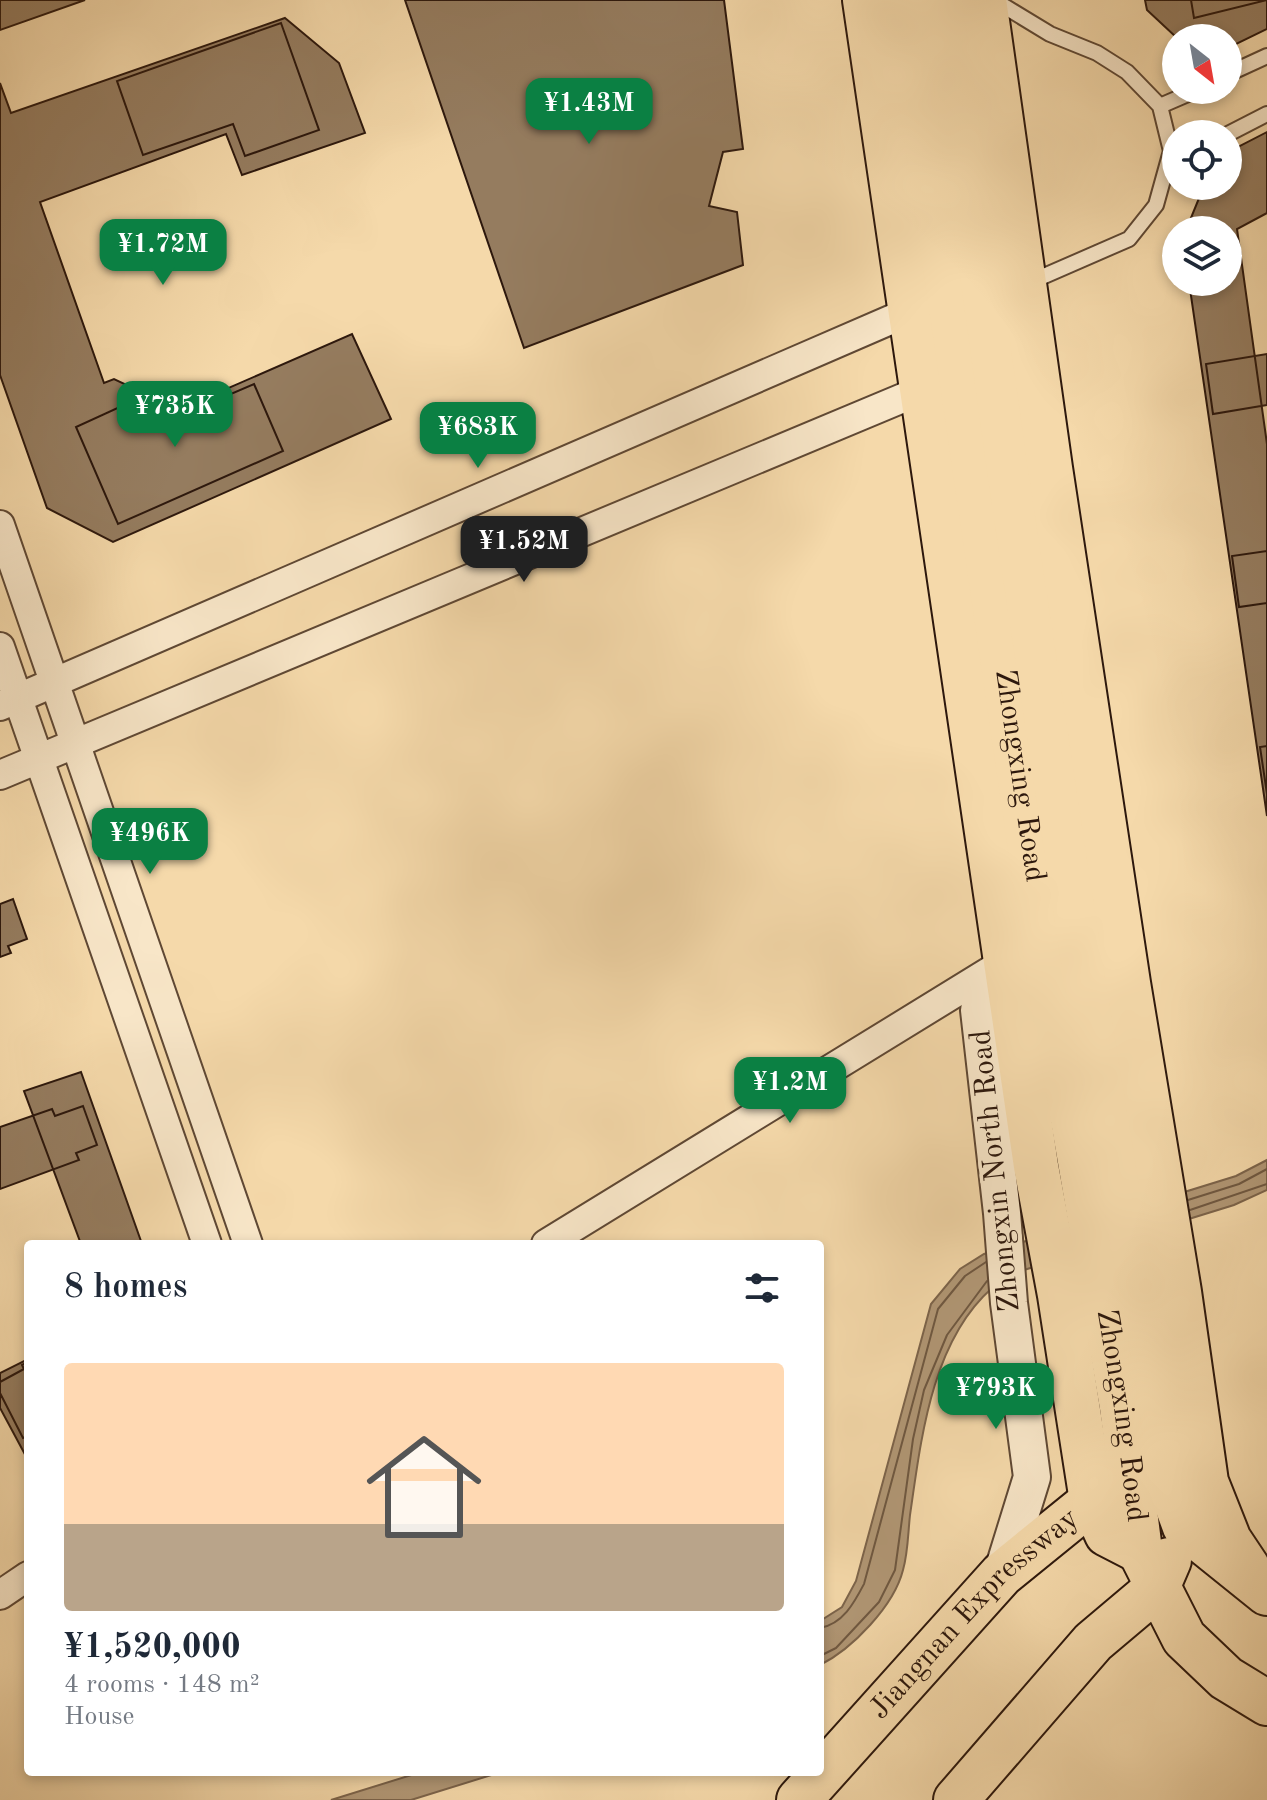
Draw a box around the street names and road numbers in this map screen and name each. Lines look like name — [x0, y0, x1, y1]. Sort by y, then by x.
street label: Zhongxing Road — [989, 667, 1050, 884]
street label: Zhongxin North Road — [966, 1028, 1026, 1314]
street label: Zhongxing Road — [1091, 1307, 1151, 1524]
street label: Jiangnan Expressway — [864, 1503, 1085, 1725]

